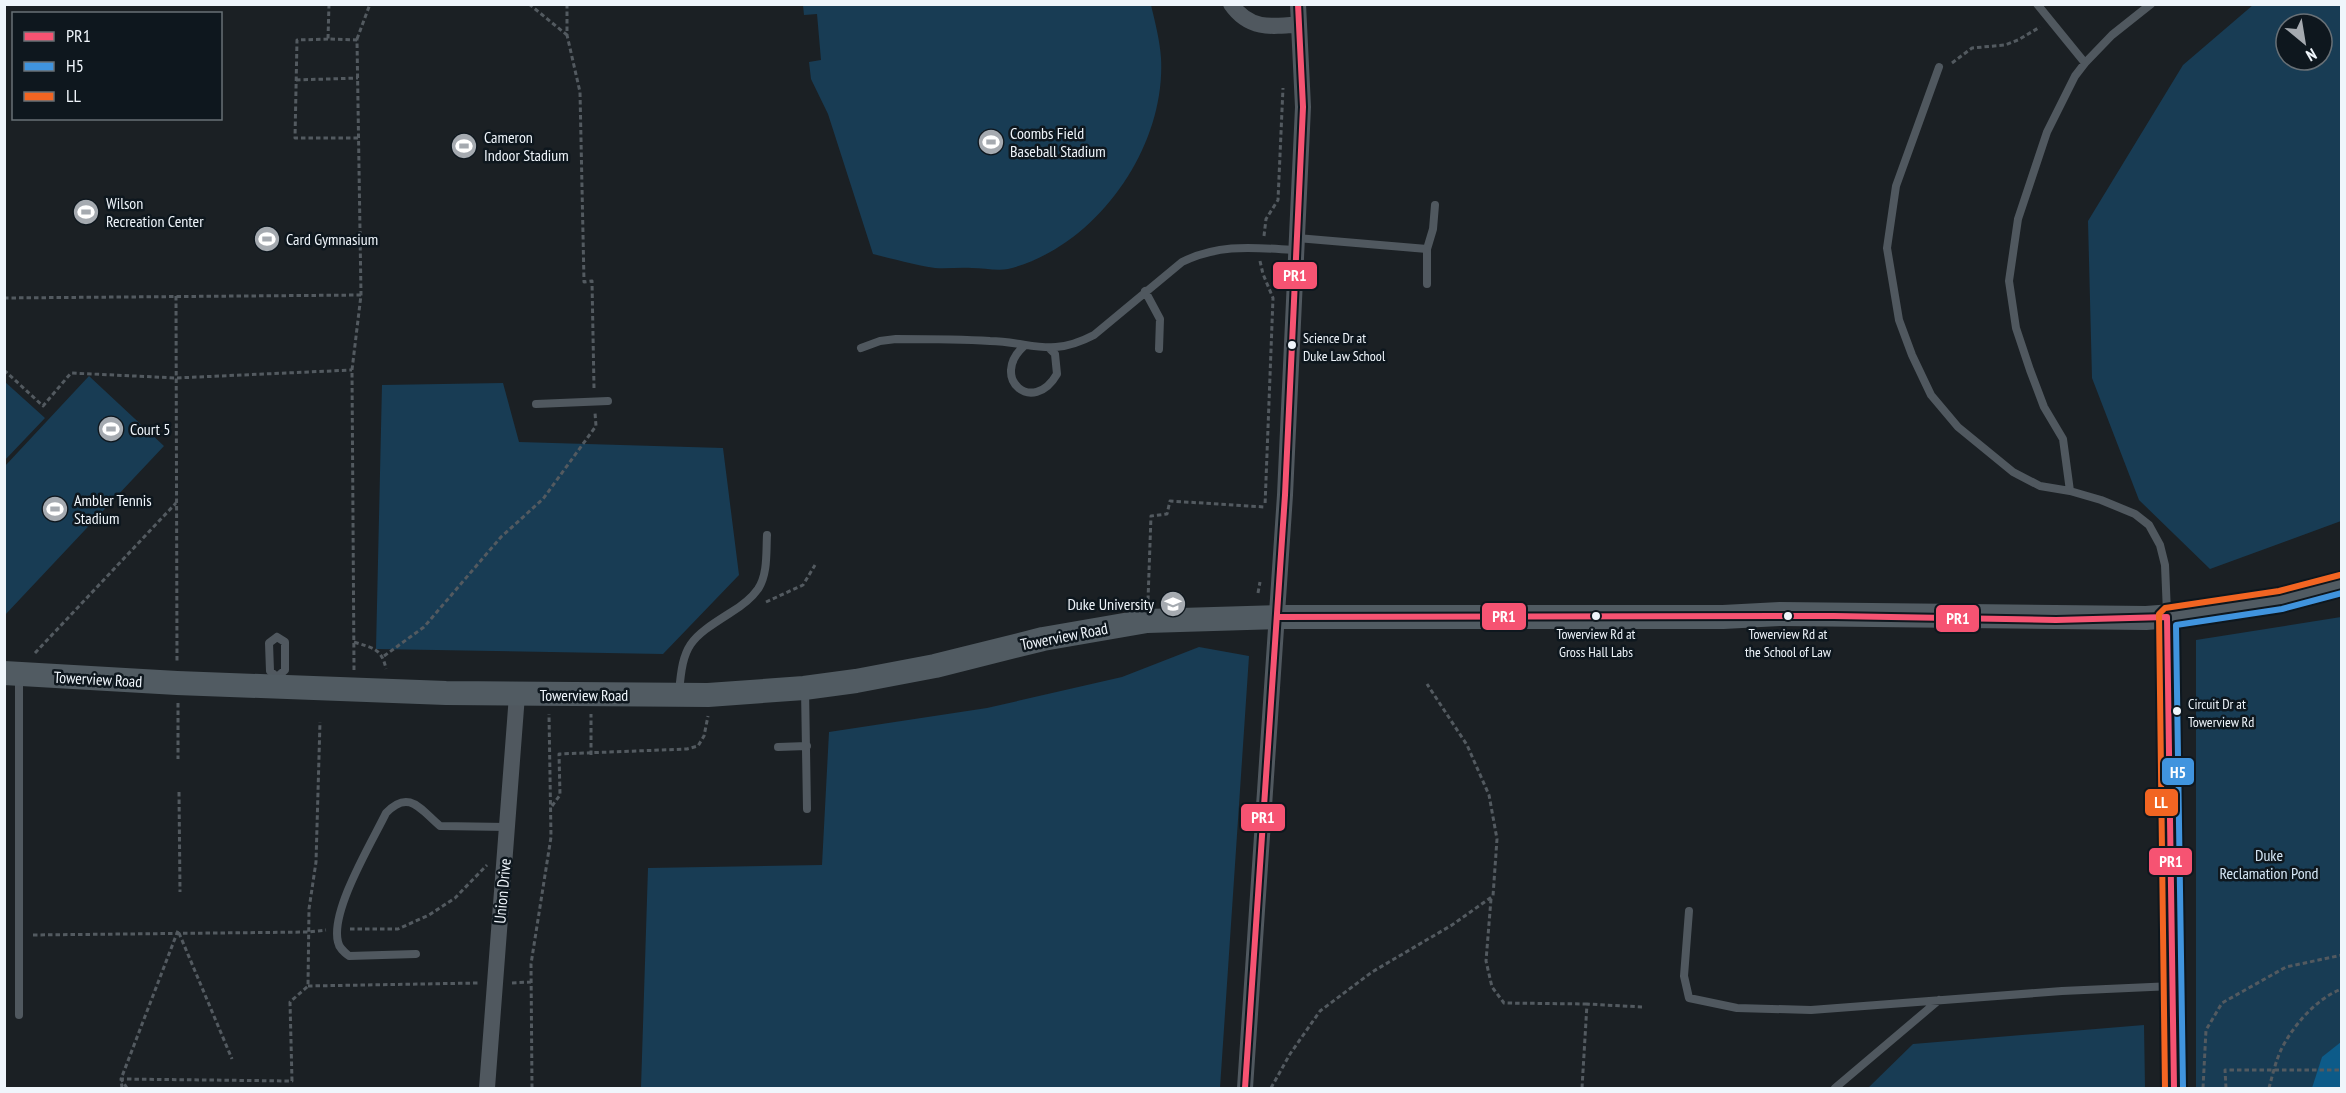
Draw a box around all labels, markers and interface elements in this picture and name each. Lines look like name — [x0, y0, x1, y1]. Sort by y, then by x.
legend — [12, 12, 222, 120]
north arrow — [2274, 12, 2334, 72]
text: PR1 — [66, 24, 91, 47]
text: N — [2303, 44, 2320, 66]
text: H5 — [66, 54, 84, 77]
text: LL — [66, 84, 81, 107]
place label: Coombs Field Baseball Stadium — [1010, 123, 1106, 161]
place label: Cameron Indoor Stadium — [484, 127, 569, 165]
sports icon: Coombs Field Baseball Stadium — [976, 127, 1006, 157]
sports icon: Cameron Indoor Stadium — [449, 131, 479, 161]
place label: Wilson Recreation Center — [106, 193, 204, 231]
sports icon: Wilson Recreation Center — [71, 197, 101, 227]
sports icon: Card Gymnasium — [252, 224, 282, 254]
place label: Card Gymnasium — [286, 229, 378, 249]
line badge: PR1 — [1272, 261, 1318, 290]
text: PR1 — [1283, 265, 1307, 285]
place label: Science Dr at Duke Law School — [1303, 329, 1386, 365]
marker: Science Dr at Duke Law School — [1286, 339, 1298, 351]
sports icon: Court 5 — [96, 414, 126, 444]
place label: Court 5 — [130, 419, 171, 439]
place label: Ambler Tennis Stadium — [74, 490, 152, 528]
sports icon: Ambler Tennis Stadium — [40, 494, 70, 524]
school or university icon: Duke University — [1158, 589, 1188, 619]
place label: Duke University — [1067, 594, 1154, 614]
line badge: PR1 — [1481, 602, 1527, 631]
line badge: PR1 — [1935, 604, 1980, 633]
text: PR1 — [1492, 606, 1516, 626]
text: PR1 — [1946, 608, 1970, 628]
marker: Towerview Rd at Gross Hall Labs — [1590, 610, 1602, 622]
marker: Towerview Rd at the School of Law — [1782, 610, 1794, 622]
street label: Towerview Road — [1019, 618, 1109, 654]
place label: Towerview Rd at Gross Hall Labs — [1557, 625, 1636, 661]
place label: Towerview Rd at the School of Law — [1745, 625, 1832, 661]
street label: Towerview Road — [53, 667, 143, 691]
street label: Towerview Road — [540, 685, 628, 705]
place label: Circuit Dr at Towerview Rd — [2188, 695, 2254, 731]
marker: Circuit Dr at Towerview Rd — [2171, 705, 2183, 717]
line badge: H5 — [2161, 757, 2195, 786]
text: H5 — [2170, 762, 2186, 782]
line badge: LL — [2144, 788, 2179, 817]
text: LL — [2154, 792, 2168, 812]
line badge: PR1 — [1240, 803, 1286, 832]
text: PR1 — [1251, 807, 1275, 827]
park label: Duke Reclamation Pond — [2220, 845, 2319, 883]
line badge: PR1 — [2148, 847, 2193, 876]
text: PR1 — [2159, 851, 2183, 871]
street label: Union Drive — [489, 858, 515, 924]

